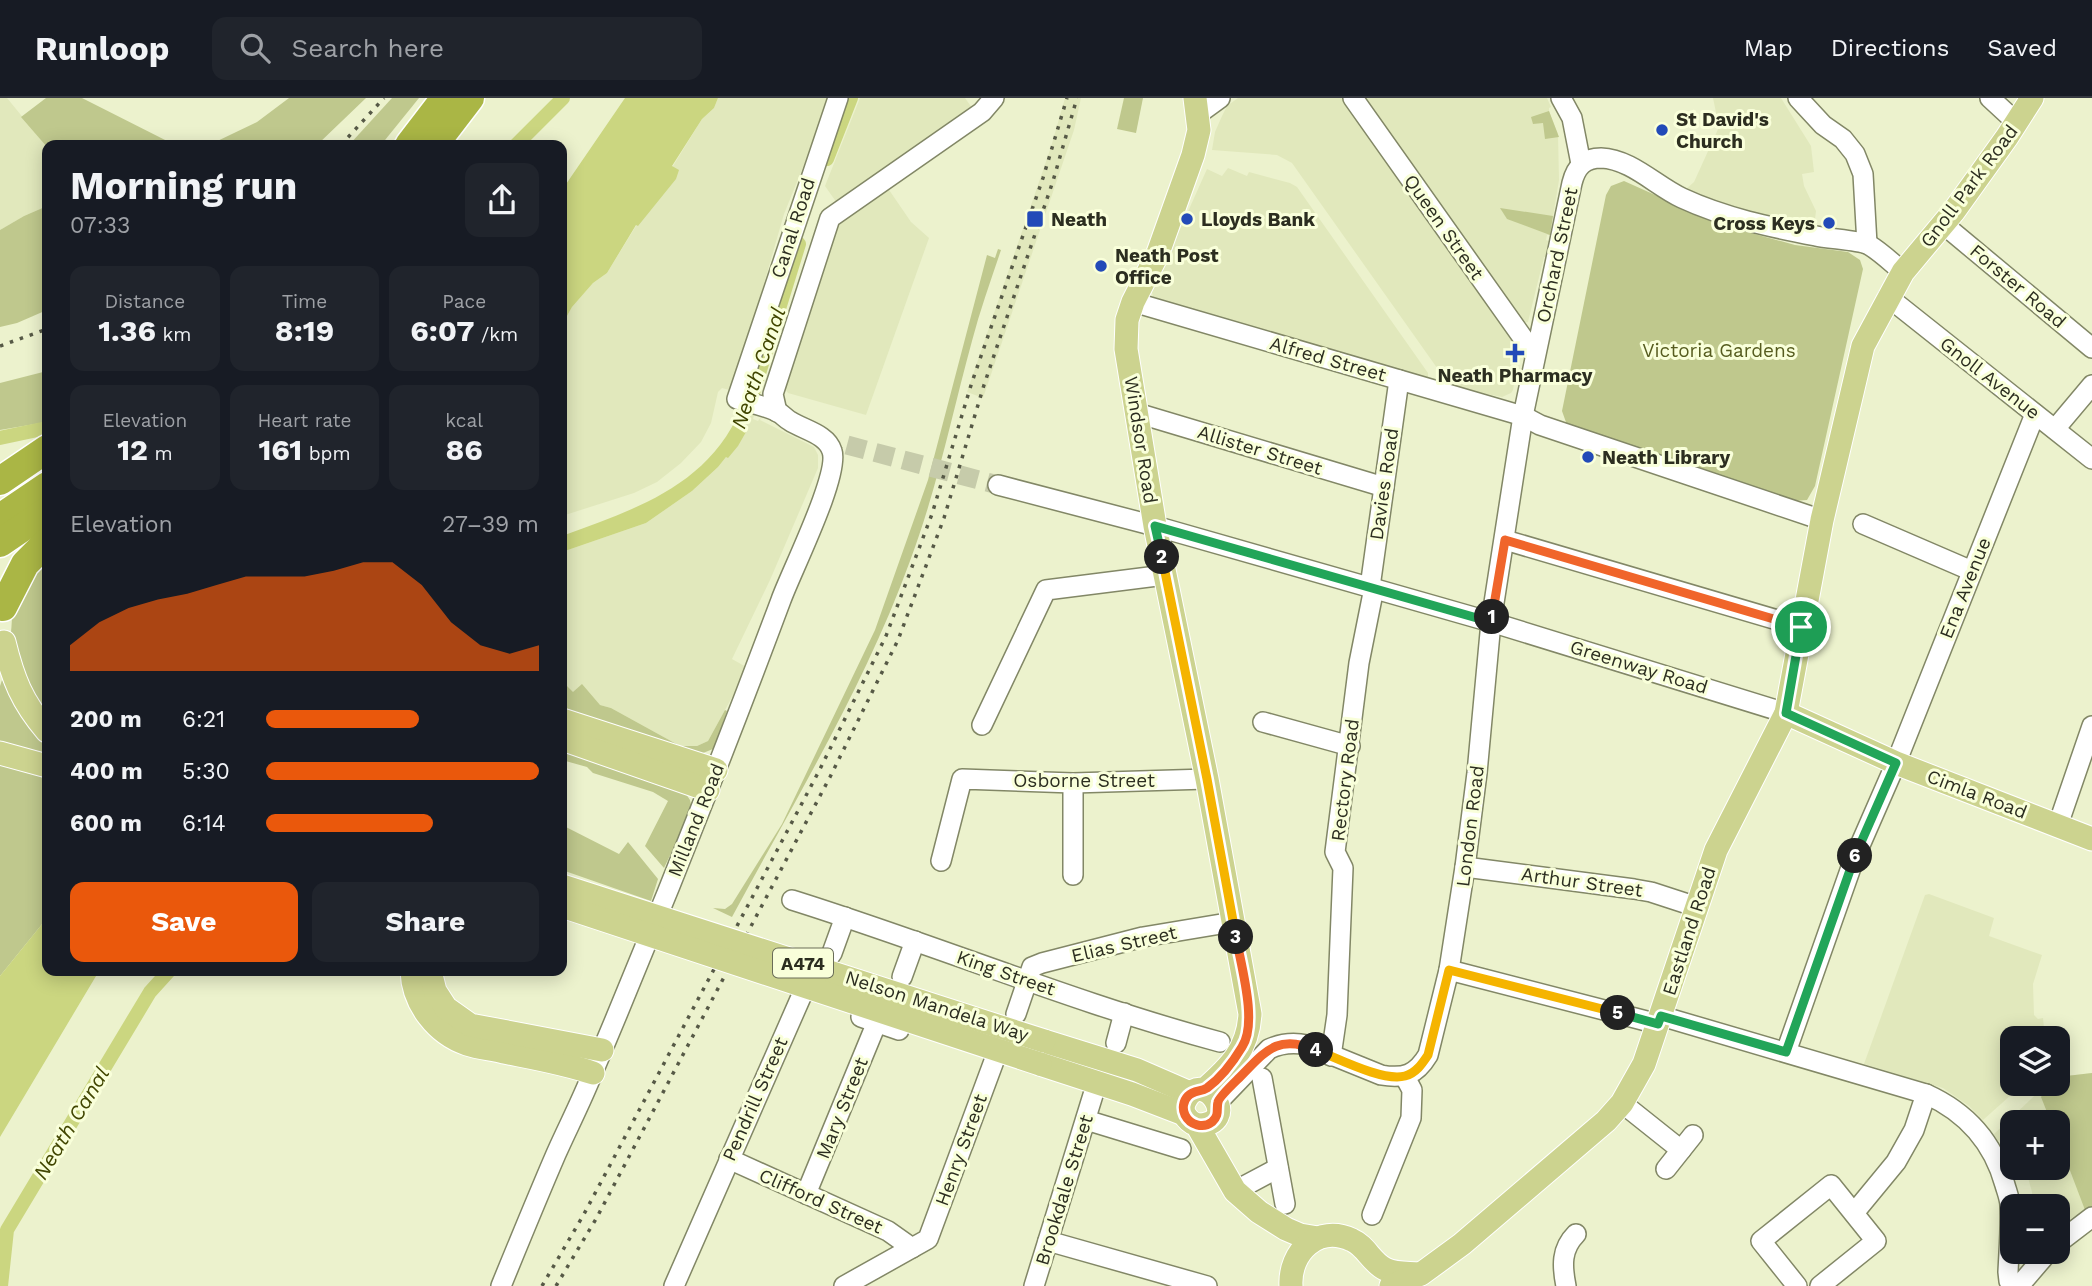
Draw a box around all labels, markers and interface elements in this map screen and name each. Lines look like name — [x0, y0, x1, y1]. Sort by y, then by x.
search box — [212, 17, 702, 80]
text: Runloop — [35, 29, 170, 68]
icon: search — [236, 29, 274, 67]
text: Search here — [292, 33, 444, 63]
text: Map — [1744, 34, 1793, 62]
text: Directions — [1831, 34, 1949, 62]
text: Saved — [1987, 34, 2057, 62]
place label: St David's Church — [1676, 108, 1769, 153]
street label: Gnoll Park Road — [1915, 120, 2023, 252]
marker: St David's Church — [1654, 122, 1670, 138]
button: share — [465, 163, 539, 237]
text: Morning run — [70, 164, 297, 208]
street label: Queen Street — [1399, 170, 1489, 284]
street label: Canal Road — [766, 175, 820, 281]
street label: Orchard Street — [1531, 185, 1583, 325]
place label: Neath — [1051, 208, 1107, 231]
place label: Lloyds Bank — [1201, 208, 1315, 231]
marker: Neath — [1025, 209, 1045, 229]
marker: Lloyds Bank — [1179, 211, 1195, 227]
text: 07:33 — [70, 212, 130, 239]
place label: Cross Keys — [1713, 212, 1815, 235]
marker: Cross Keys — [1821, 215, 1837, 231]
street label: Forster Road — [1965, 239, 2071, 333]
place label: Neath Post Office — [1115, 244, 1219, 289]
marker: Neath Post Office — [1093, 258, 1109, 274]
text: Distance — [104, 290, 185, 313]
text: Time — [282, 290, 327, 313]
text: Pace — [442, 290, 486, 313]
water label: Neath Canal — [726, 304, 790, 432]
text: 1.36 — [98, 313, 156, 348]
text: 8:19 — [275, 313, 334, 348]
text: 6:07 — [410, 313, 474, 348]
text: km — [156, 323, 191, 346]
text: /km — [474, 323, 518, 346]
street label: Alfred Street — [1267, 331, 1389, 387]
street label: Gnoll Avenue — [1935, 332, 2045, 424]
park label: Victoria Gardens — [1642, 339, 1796, 362]
marker: Neath Pharmacy — [1507, 345, 1523, 361]
place label: Neath Pharmacy — [1437, 364, 1593, 387]
street label: Windsor Road — [1120, 375, 1162, 505]
text: Elevation — [102, 409, 187, 432]
text: Heart rate — [258, 409, 351, 432]
text: kcal — [445, 409, 483, 432]
street label: Allister Street — [1195, 420, 1325, 480]
street label: Davies Road — [1365, 426, 1403, 542]
text: 12 — [117, 432, 148, 467]
text: 161 — [258, 432, 302, 467]
text: 86 — [446, 432, 483, 467]
text: m — [148, 442, 173, 465]
text: bpm — [302, 442, 351, 465]
place label: Neath Library — [1602, 446, 1731, 469]
marker: Neath Library — [1580, 449, 1596, 465]
text: Elevation — [70, 511, 173, 538]
text: 27–39 m — [442, 511, 539, 538]
street label: Ena Avenue — [1934, 534, 1996, 642]
pin: 2 — [1144, 540, 1180, 574]
text: 2 — [1156, 545, 1167, 568]
pin — [1771, 597, 1831, 657]
pin: 1 — [1474, 600, 1510, 634]
text: 1 — [1487, 605, 1496, 628]
icon: arrive — [1782, 608, 1820, 646]
street label: Greenway Road — [1567, 635, 1711, 699]
text: 200 m — [70, 706, 142, 733]
text: 6:21 — [182, 706, 225, 733]
street label: Rectory Road — [1326, 717, 1364, 843]
text: 400 m — [70, 758, 143, 785]
text: 5:30 — [182, 758, 230, 785]
street label: Milland Road — [663, 760, 729, 880]
street label: London Road — [1451, 764, 1489, 888]
street label: Cimla Road — [1924, 764, 2030, 824]
street label: Osborne Street — [1013, 769, 1155, 792]
text: 600 m — [70, 810, 142, 837]
text: 6:14 — [182, 810, 226, 837]
pin: 6 — [1838, 838, 1872, 874]
text: 6 — [1849, 844, 1860, 867]
street label: Arthur Street — [1520, 862, 1644, 902]
street label: Eastland Road — [1657, 864, 1721, 998]
button: Save — [70, 882, 298, 962]
button: Share — [312, 882, 539, 962]
pin: 3 — [1218, 920, 1254, 954]
street label: Elias Street — [1069, 921, 1179, 967]
text: 3 — [1230, 925, 1241, 948]
street label: King Street — [954, 945, 1058, 1001]
road number: A474 — [773, 948, 833, 978]
street label: Nelson Mandela Way — [842, 965, 1032, 1047]
pin: 5 — [1600, 996, 1636, 1030]
text: 5 — [1612, 1001, 1623, 1024]
map controls — [2000, 1026, 2070, 1264]
button: layers — [2000, 1026, 2070, 1096]
pin: 4 — [1298, 1032, 1334, 1068]
street label: Pendrill Street — [717, 1033, 793, 1165]
text: 4 — [1309, 1038, 1322, 1061]
street label: Mary Street — [811, 1054, 873, 1162]
water label: Neath Canal — [28, 1062, 114, 1184]
street label: Henry Street — [930, 1091, 992, 1209]
button: + — [2000, 1110, 2070, 1180]
street label: Brookdale Street — [1030, 1112, 1098, 1268]
street label: Clifford Street — [756, 1163, 886, 1239]
button: − — [2000, 1194, 2070, 1264]

